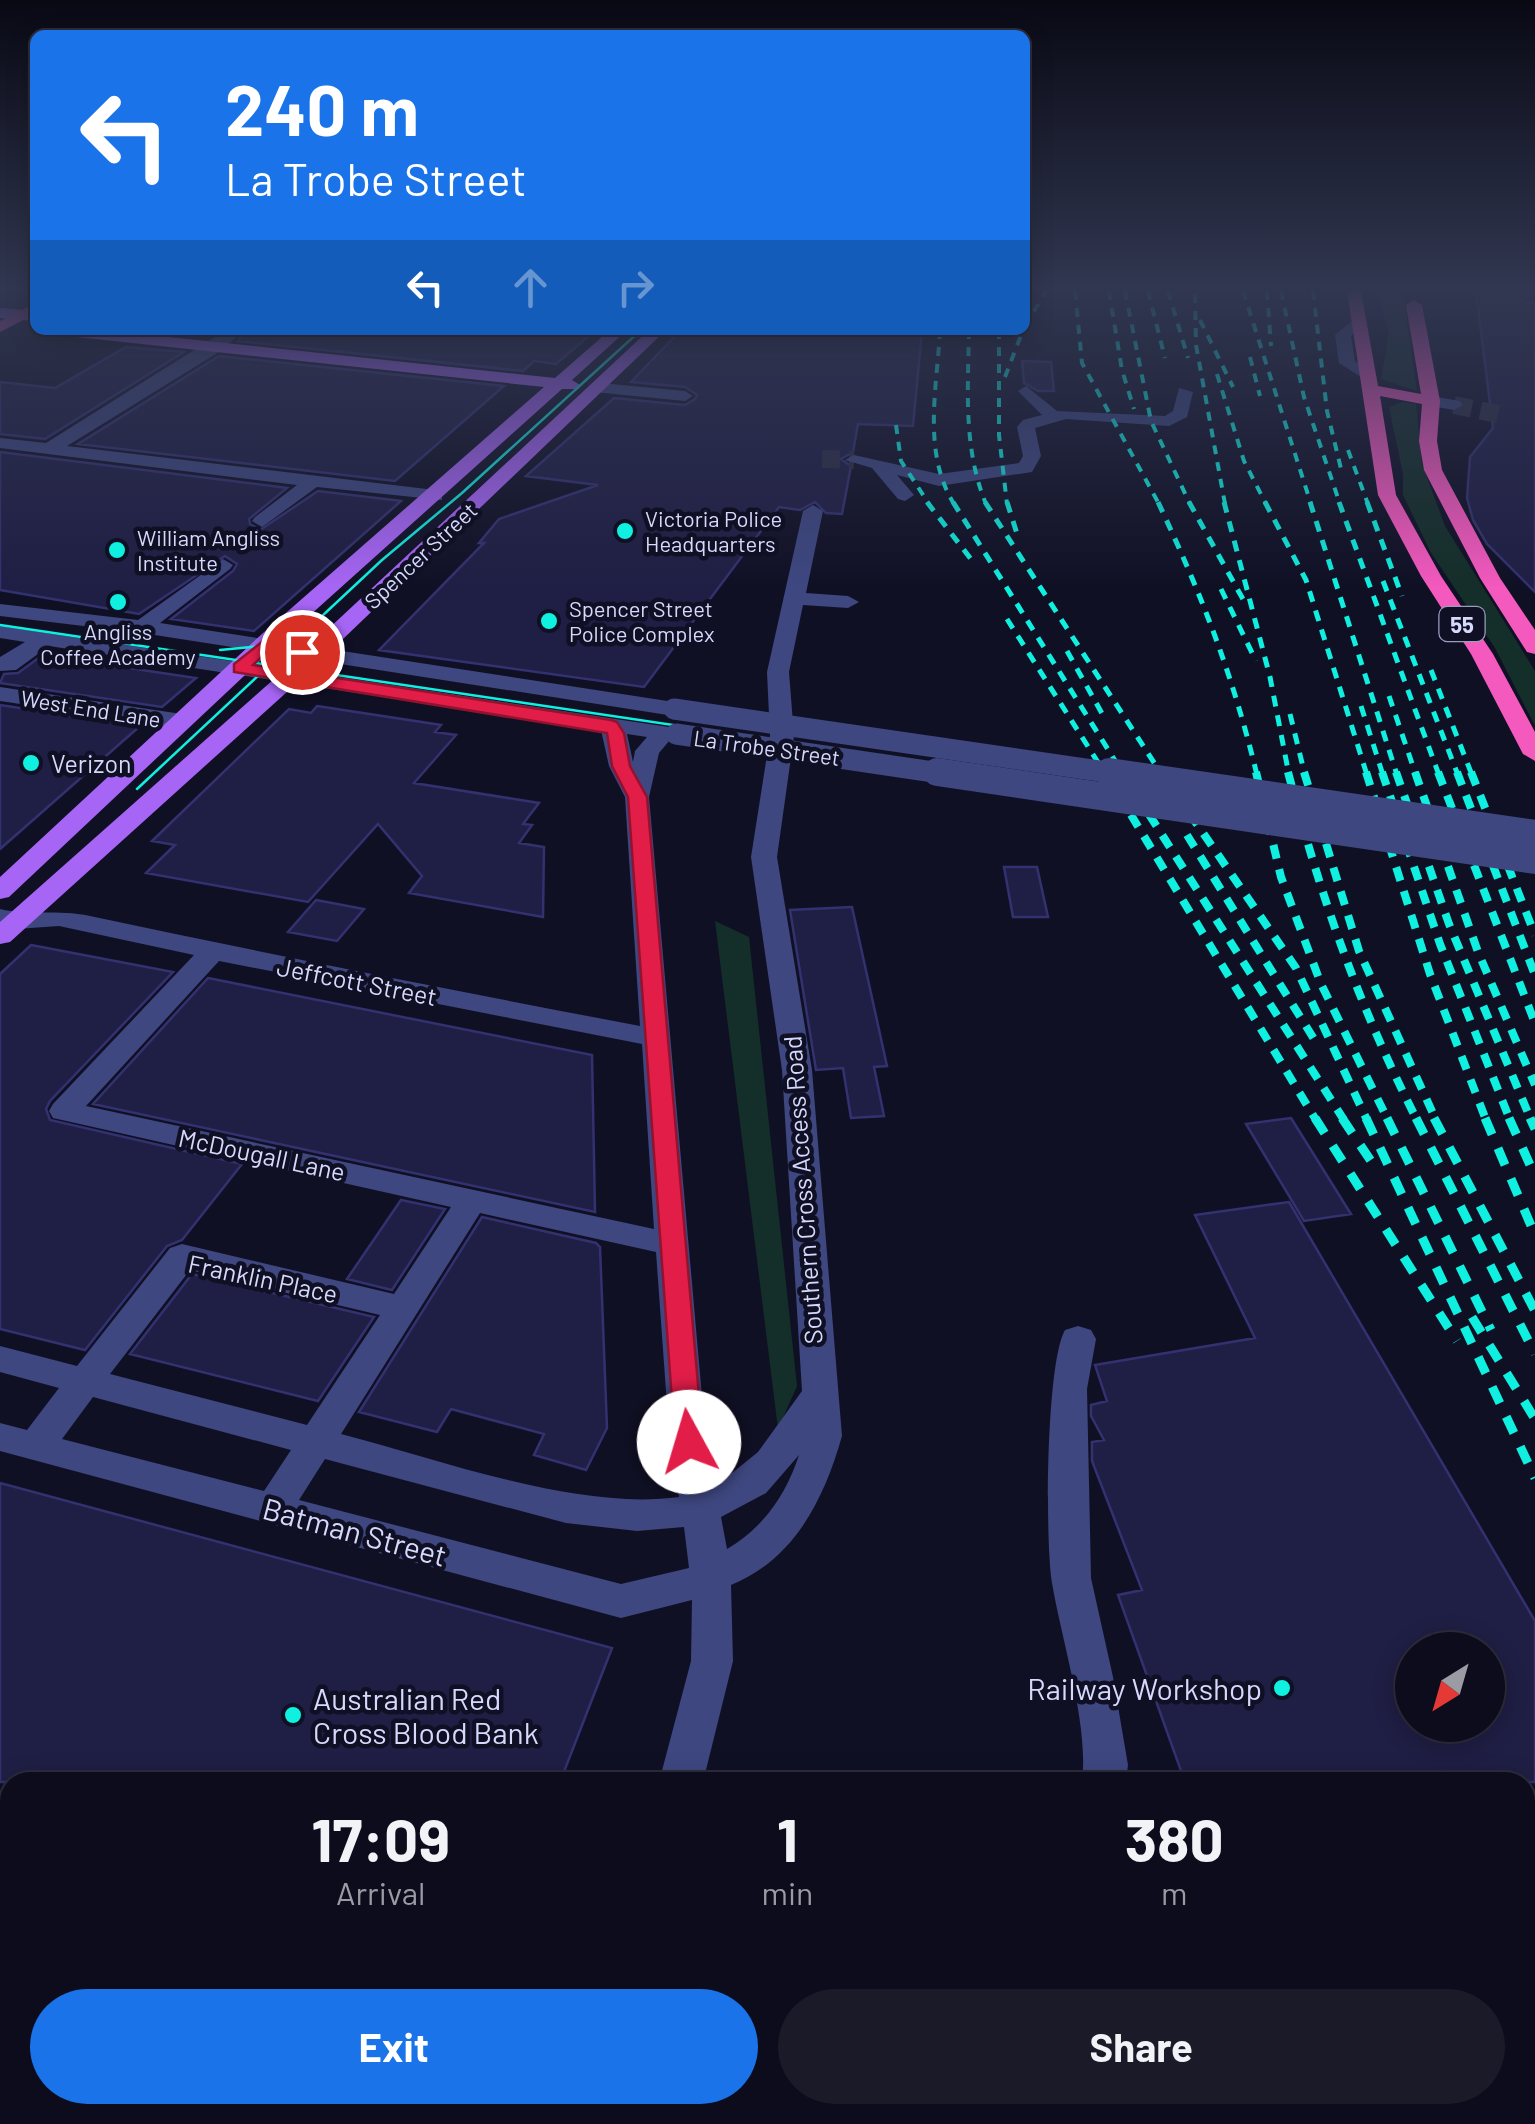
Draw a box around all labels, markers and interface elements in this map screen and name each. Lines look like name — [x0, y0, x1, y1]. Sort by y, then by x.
text: 240 m — [225, 66, 419, 150]
icon: left — [60, 70, 190, 200]
text: La Trobe Street — [225, 151, 527, 205]
icon: left — [398, 260, 453, 315]
icon: ahead — [503, 260, 558, 315]
icon: right — [608, 260, 663, 315]
street label: Spencer Street — [359, 496, 481, 614]
place label: Victoria Police Headquarters — [645, 505, 782, 556]
marker: Victoria Police Headquarters — [614, 520, 636, 542]
place label: William Angliss Institute — [137, 524, 280, 575]
marker: William Angliss Institute — [106, 539, 128, 561]
marker: Angliss Coffee Academy — [107, 591, 129, 613]
place label: Spencer Street Police Complex — [569, 595, 714, 646]
road number: 55 — [1440, 607, 1484, 641]
pin — [260, 610, 345, 695]
marker: Spencer Street Police Complex — [538, 610, 560, 632]
place label: Angliss Coffee Academy — [40, 618, 196, 669]
icon: arrive — [275, 625, 330, 680]
street label: West End Lane — [19, 684, 163, 732]
street label: La Trobe Street — [692, 724, 842, 770]
place label: Verizon — [51, 748, 132, 778]
marker: Verizon — [20, 752, 42, 774]
street label: Jeffcott Street — [275, 951, 439, 1011]
street label: Southern Cross Access Road — [776, 1035, 828, 1345]
street label: McDougall Lane — [176, 1122, 348, 1186]
street label: Franklin Place — [186, 1248, 340, 1308]
position arrow — [637, 1390, 741, 1494]
street label: Batman Street — [259, 1489, 451, 1573]
north arrow — [1395, 1632, 1505, 1742]
map controls — [1395, 1632, 1505, 1742]
place label: Railway Workshop — [1027, 1670, 1262, 1706]
marker: Railway Workshop — [1271, 1677, 1293, 1699]
place label: Australian Red Cross Blood Bank — [313, 1680, 539, 1750]
marker: Australian Red Cross Blood Bank — [282, 1704, 304, 1726]
text: 17:09 — [311, 1802, 450, 1874]
text: 1 — [777, 1802, 798, 1874]
text: 380 — [1125, 1802, 1224, 1874]
text: Arrival — [336, 1873, 425, 1911]
text: min — [761, 1873, 813, 1911]
text: m — [1161, 1873, 1187, 1911]
button: Exit — [30, 1989, 758, 2104]
button: Share — [778, 1989, 1505, 2104]

